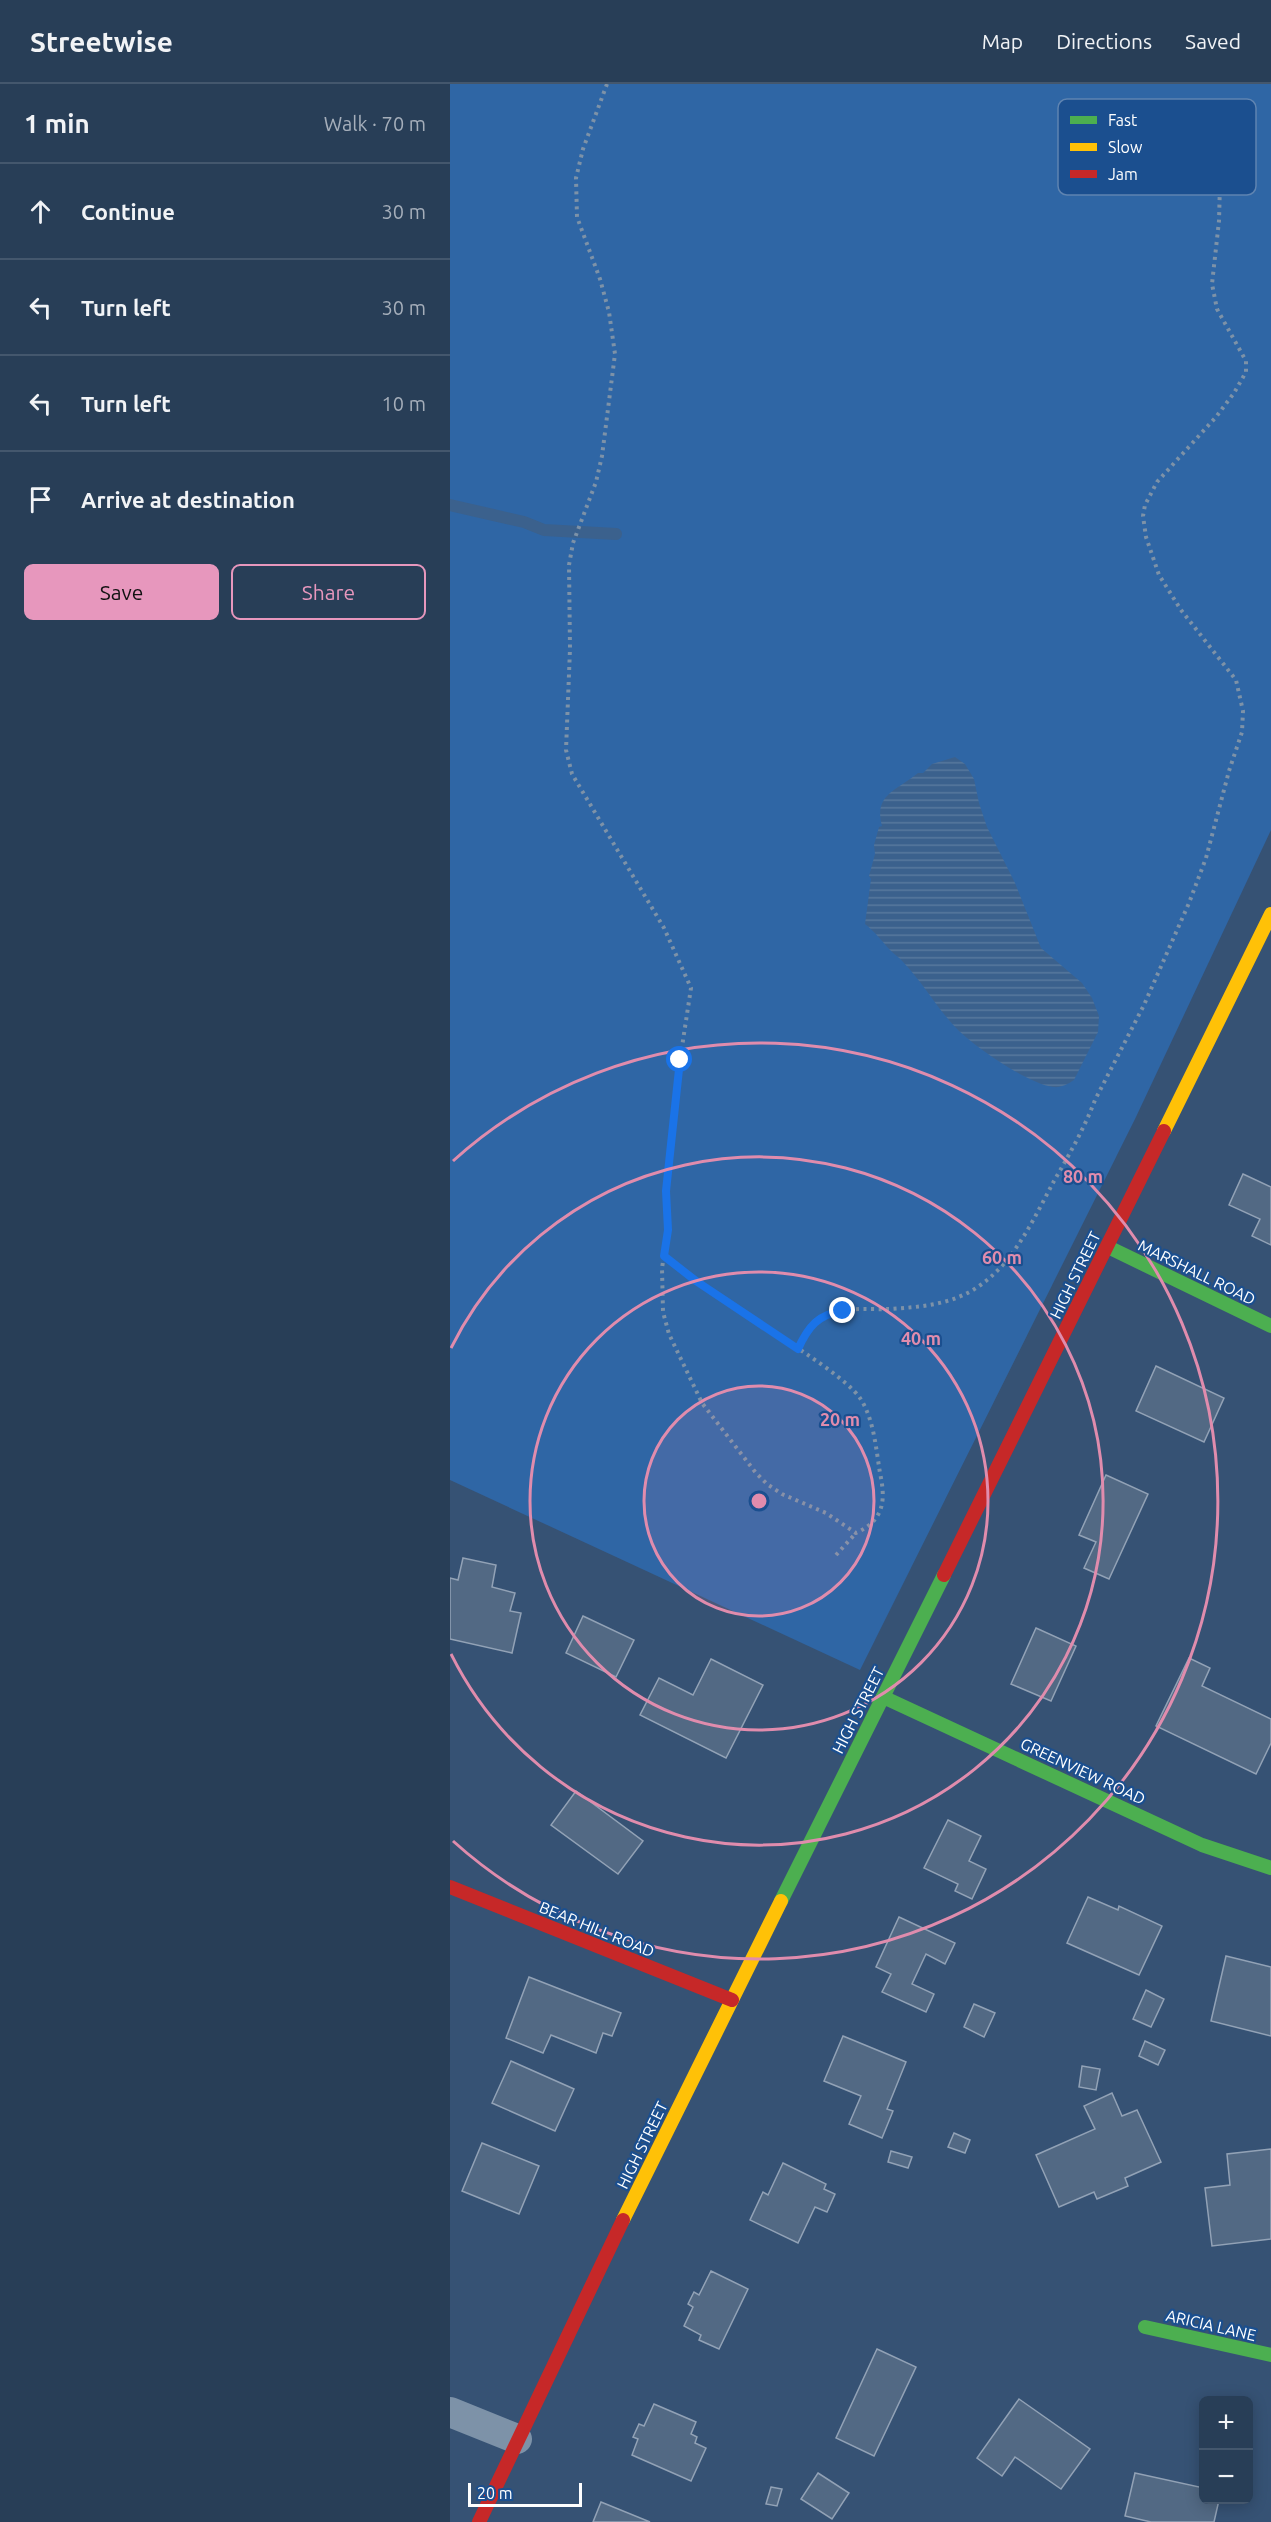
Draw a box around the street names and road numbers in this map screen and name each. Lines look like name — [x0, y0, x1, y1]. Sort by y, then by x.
street label: HIGH STREET — [1046, 1228, 1104, 1322]
street label: MARSHALL ROAD — [1135, 1236, 1259, 1308]
street label: HIGH STREET — [828, 1664, 888, 1756]
street label: GREENVIEW ROAD — [1018, 1734, 1148, 1808]
street label: BEAR HILL ROAD — [537, 1898, 657, 1960]
street label: HIGH STREET — [613, 2098, 671, 2192]
street label: ARICIA LANE — [1164, 2306, 1258, 2344]

